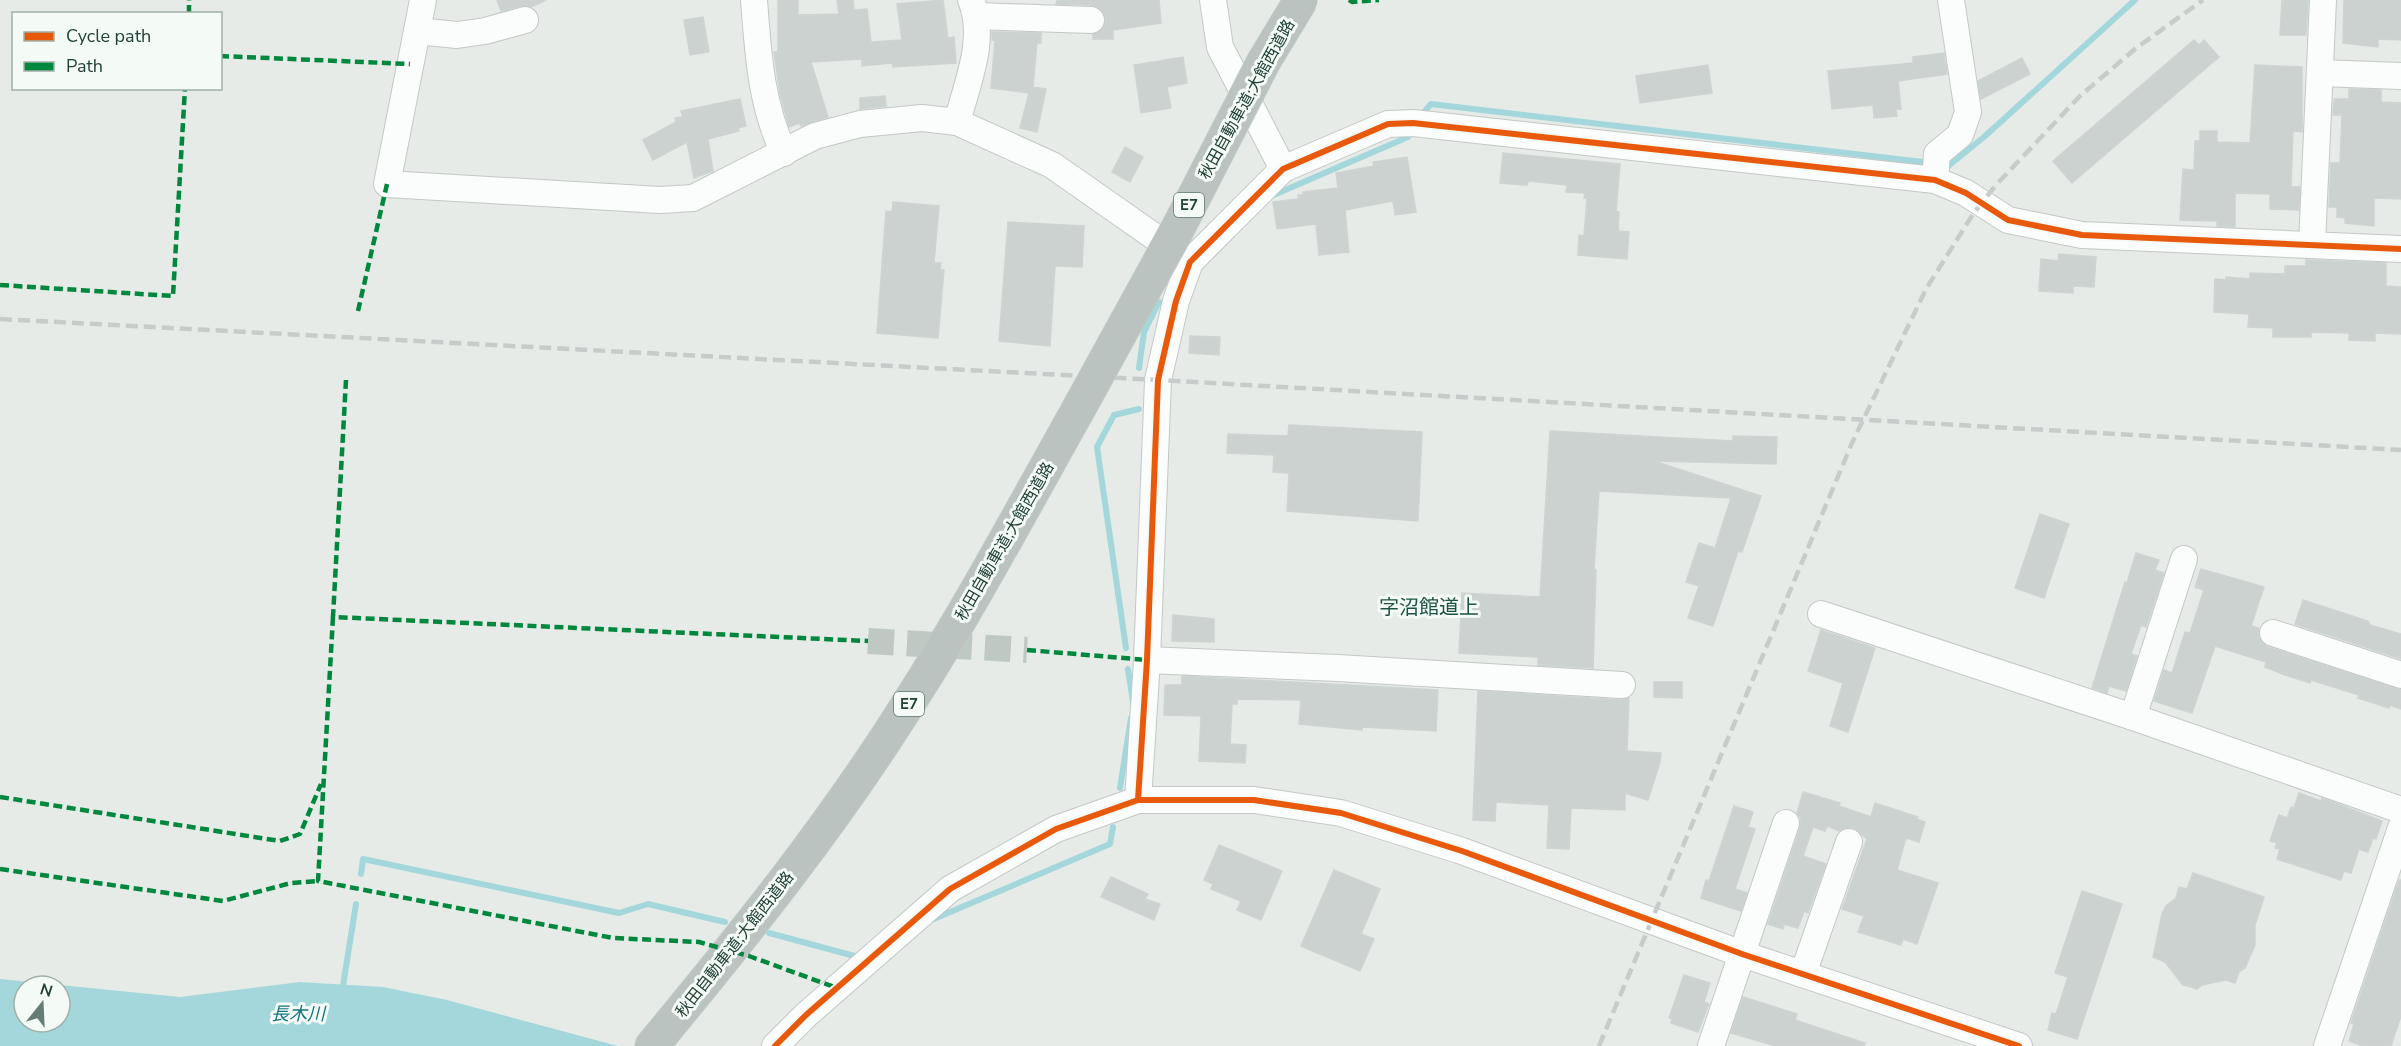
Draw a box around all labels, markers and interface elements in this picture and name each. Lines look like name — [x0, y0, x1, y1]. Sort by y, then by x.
legend — [12, 12, 222, 90]
street label: 秋田自動車道;大館西道路 — [1194, 16, 1300, 183]
text: Cycle path — [66, 24, 151, 48]
text: Path — [66, 54, 103, 78]
road number: E7 — [1174, 193, 1204, 217]
street label: 秋田自動車道;大館西道路 — [950, 458, 1059, 625]
district label: 字沼館道上 — [1379, 594, 1479, 621]
road number: E7 — [894, 692, 924, 716]
street label: 秋田自動車道;大館西道路 — [671, 867, 799, 1022]
north arrow — [12, 974, 72, 1034]
text: N — [37, 978, 55, 1003]
water label: 長木川 — [271, 1002, 327, 1026]

